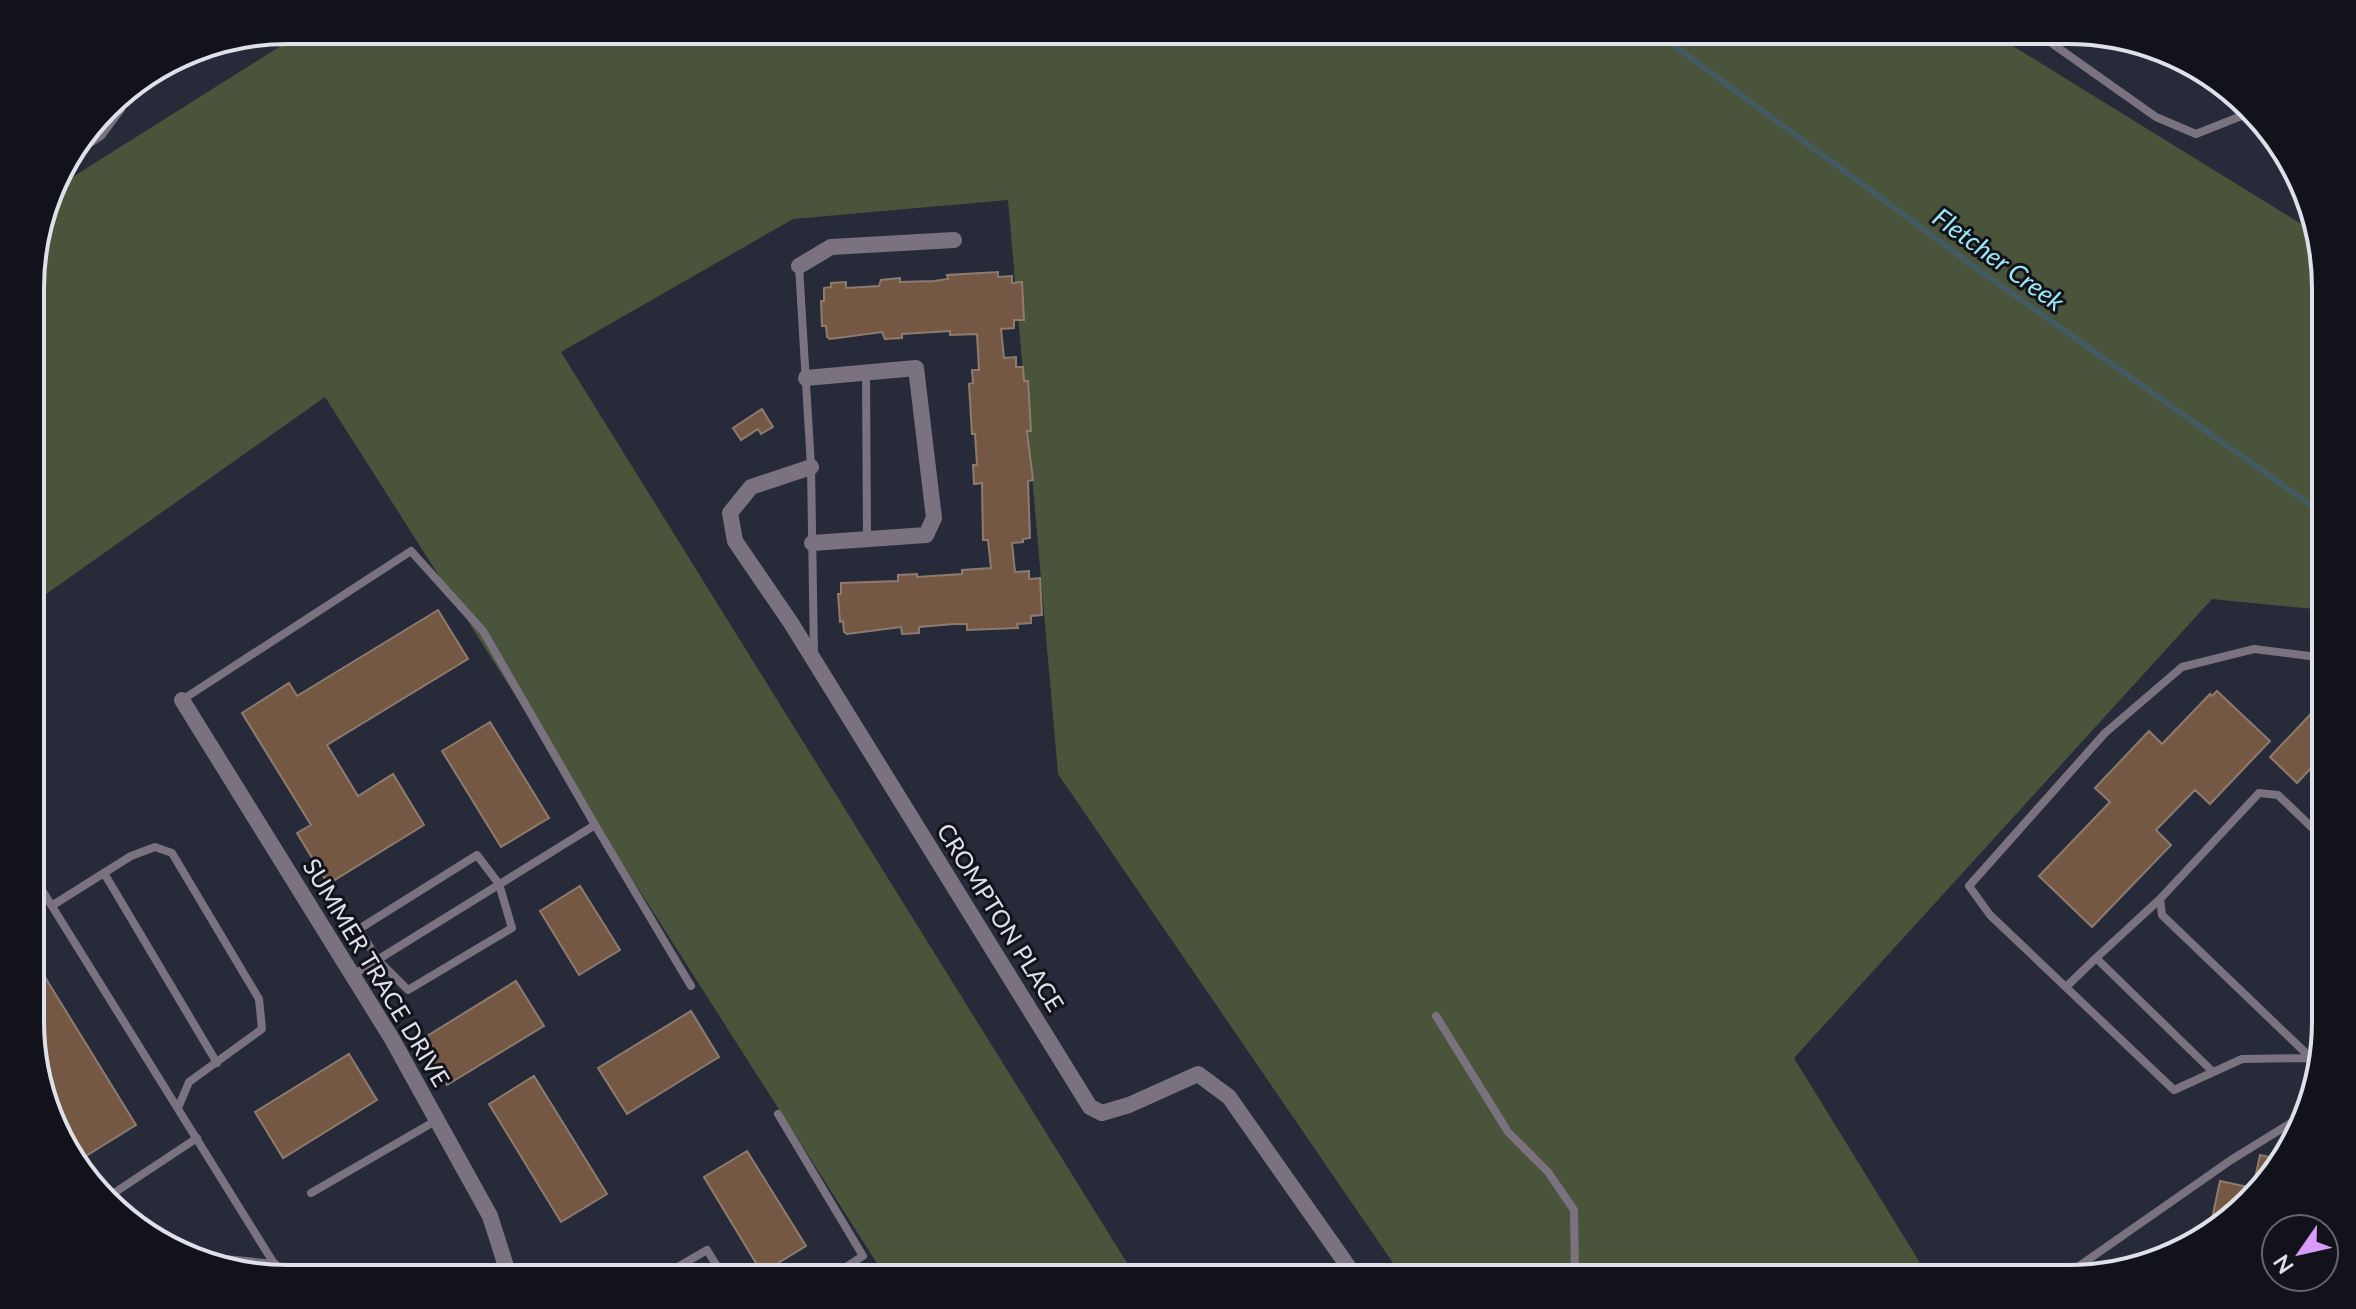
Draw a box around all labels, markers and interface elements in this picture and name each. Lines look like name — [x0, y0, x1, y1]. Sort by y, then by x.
water label: Fletcher Creek — [1927, 201, 2072, 318]
street label: CROMPTON PLACE — [931, 818, 1071, 1016]
street label: SUMMER TRACE DRIVE — [297, 853, 457, 1091]
north arrow — [2260, 1213, 2340, 1293]
text: N — [2267, 1250, 2299, 1279]

